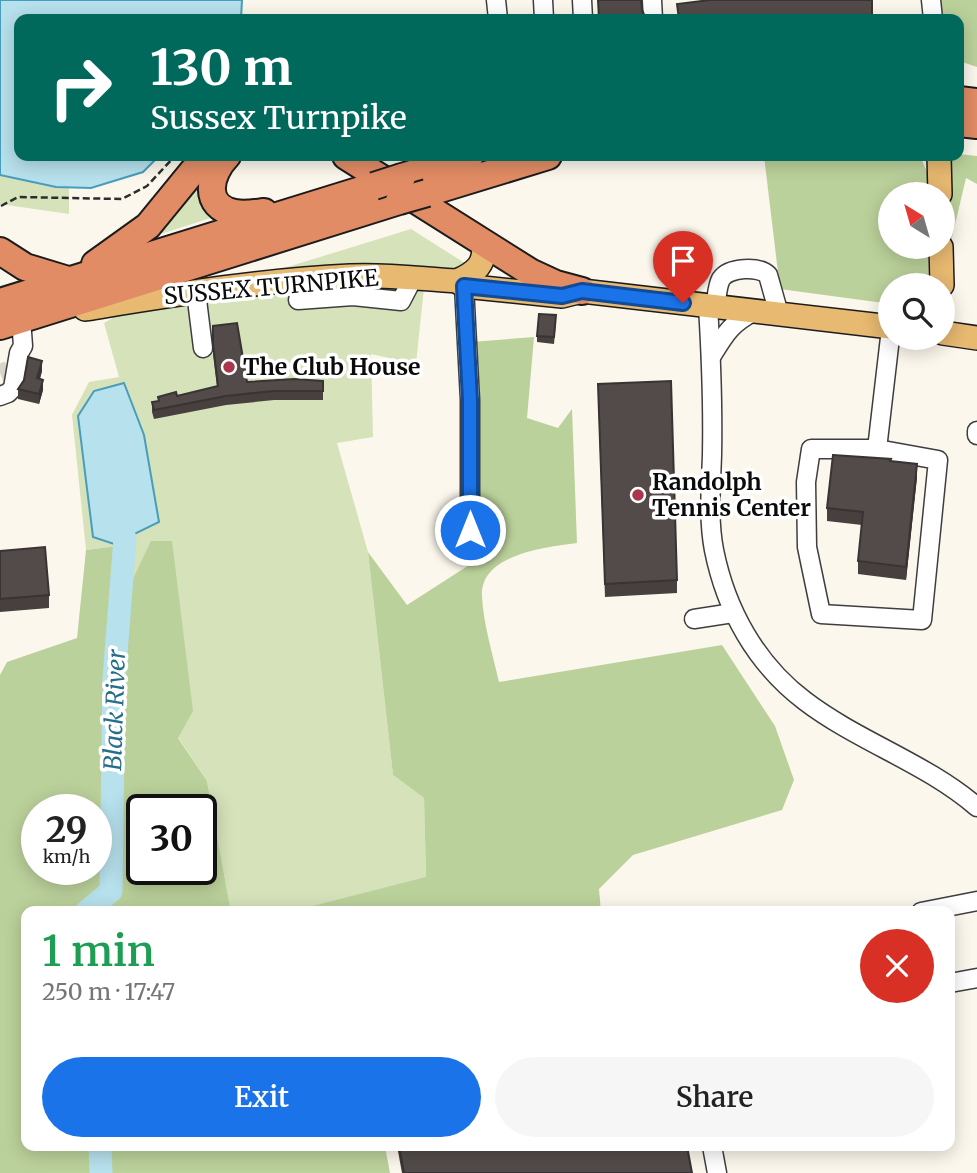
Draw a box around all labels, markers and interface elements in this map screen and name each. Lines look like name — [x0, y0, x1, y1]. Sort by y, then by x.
text: 130 m — [150, 37, 293, 98]
icon: right — [35, 42, 126, 133]
text: Sussex Turnpike — [150, 98, 407, 138]
north arrow — [878, 182, 956, 259]
map controls — [878, 182, 955, 350]
pin — [653, 231, 713, 303]
icon: arrive — [664, 242, 702, 280]
street label: SUSSEX TURNPIKE — [162, 263, 380, 310]
button: search — [878, 273, 955, 350]
place label: The Club House — [243, 352, 421, 381]
marker: The Club House — [221, 359, 237, 375]
place label: Randolph Tennis Center — [652, 467, 811, 522]
marker: Randolph Tennis Center — [630, 487, 646, 503]
position arrow — [433, 493, 507, 567]
water label: Black River — [97, 647, 132, 771]
speed limit sign: 30 — [126, 794, 217, 885]
text: 29 — [46, 808, 87, 852]
text: km/h — [43, 845, 90, 868]
text: 1 min — [42, 925, 155, 977]
button: close — [860, 929, 934, 1003]
text: 250 m · 17:47 — [42, 977, 175, 1006]
button: Exit — [42, 1057, 481, 1137]
button: Share — [495, 1057, 934, 1137]

